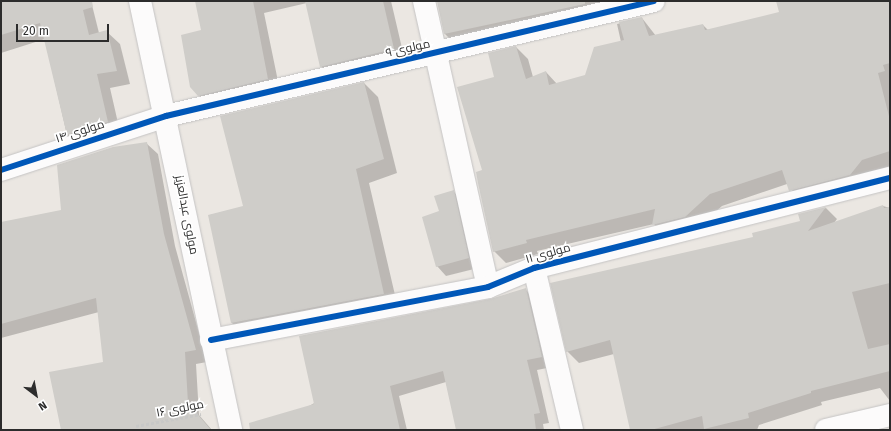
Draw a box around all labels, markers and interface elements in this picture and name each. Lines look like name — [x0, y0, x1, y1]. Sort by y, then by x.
scale bar — [18, 16, 111, 42]
text: 20 m — [23, 24, 49, 38]
street label: مولوی ۹ — [384, 37, 432, 61]
street label: مولوی ۱۴ — [54, 117, 106, 147]
street label: مولوی عبدالعزیز — [171, 174, 201, 256]
street label: مولوی ۱۱ — [524, 241, 572, 267]
north arrow — [16, 375, 56, 415]
street label: مولوی ۱۶ — [155, 397, 205, 421]
text: N — [36, 398, 49, 413]

